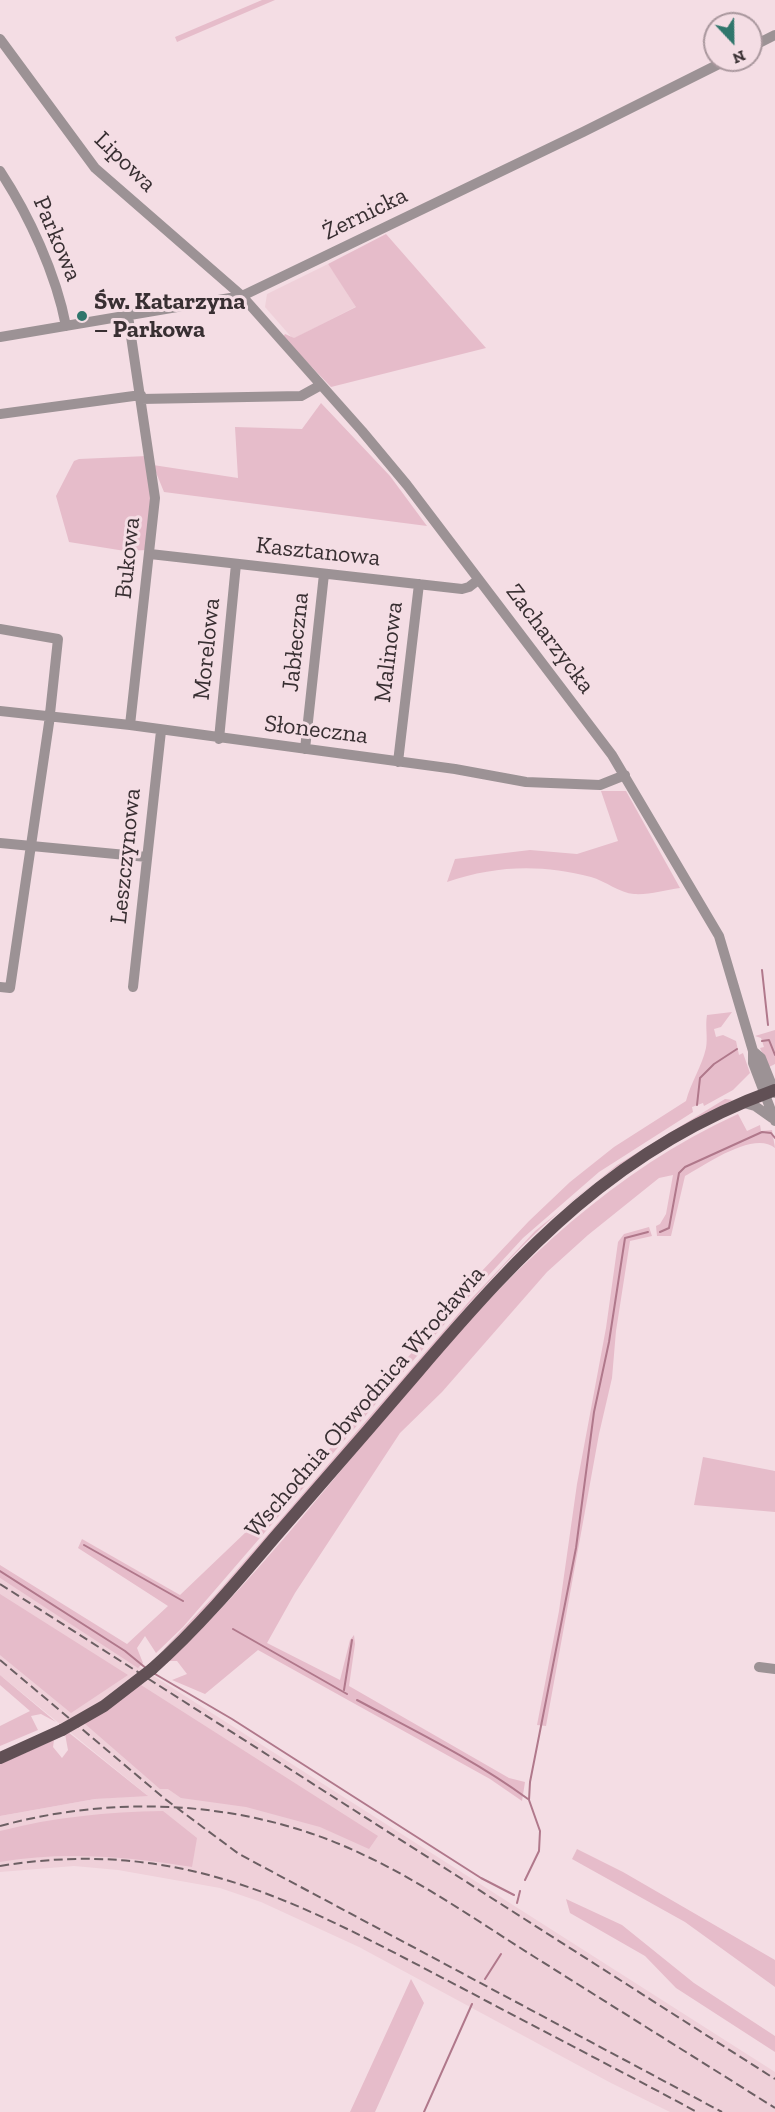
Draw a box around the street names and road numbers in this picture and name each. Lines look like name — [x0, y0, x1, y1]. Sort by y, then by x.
street label: Lipowa — [88, 126, 162, 198]
street label: Żernicka — [318, 181, 412, 247]
street label: Parkowa — [26, 192, 88, 286]
street label: Bukowa — [109, 516, 147, 600]
street label: Kasztanowa — [254, 531, 382, 573]
street label: Zacharzycka — [499, 579, 601, 699]
street label: Jabłeczna — [276, 591, 316, 693]
street label: Morelowa — [187, 596, 227, 702]
street label: Malinowa — [369, 600, 409, 704]
street label: Słoneczna — [263, 709, 369, 751]
street label: Leszczynowa — [105, 787, 147, 925]
street label: Wschodnia Obwodnica Wrocławia — [239, 1260, 491, 1544]

